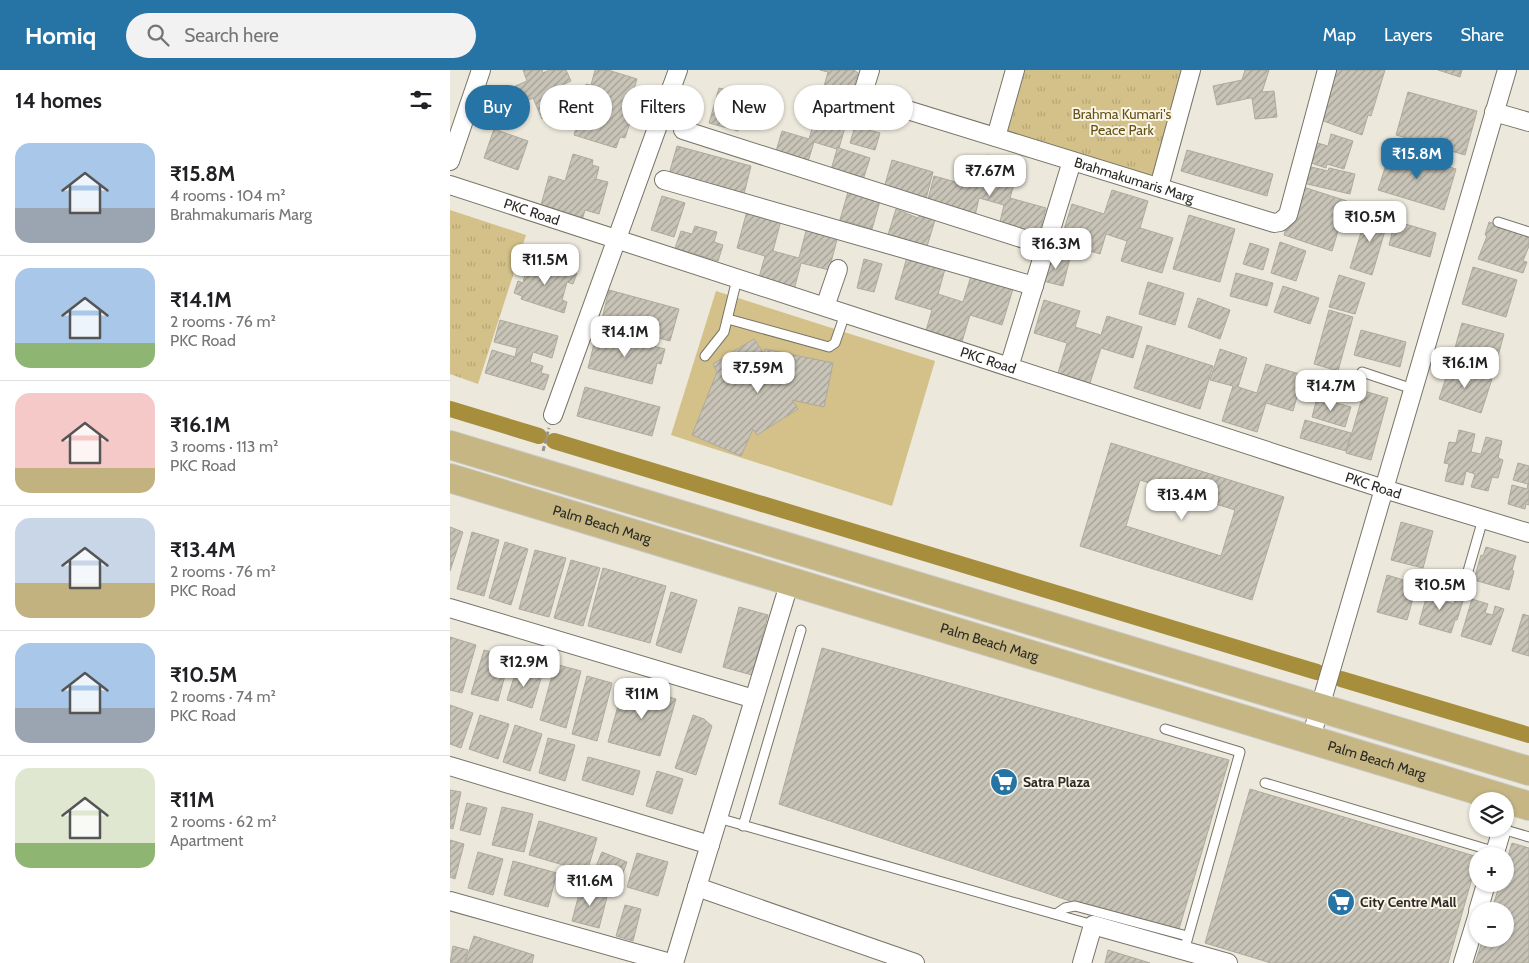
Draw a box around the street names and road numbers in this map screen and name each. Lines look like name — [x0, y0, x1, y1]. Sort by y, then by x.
street label: Brahmakumaris Marg — [1072, 153, 1197, 207]
street label: PKC Road — [502, 194, 562, 229]
street label: PKC Road — [958, 343, 1018, 378]
street label: PKC Road — [1343, 468, 1403, 503]
street label: Palm Beach Marg — [551, 501, 655, 548]
street label: Palm Beach Marg — [938, 619, 1042, 666]
street label: Palm Beach Marg — [1326, 736, 1430, 784]

